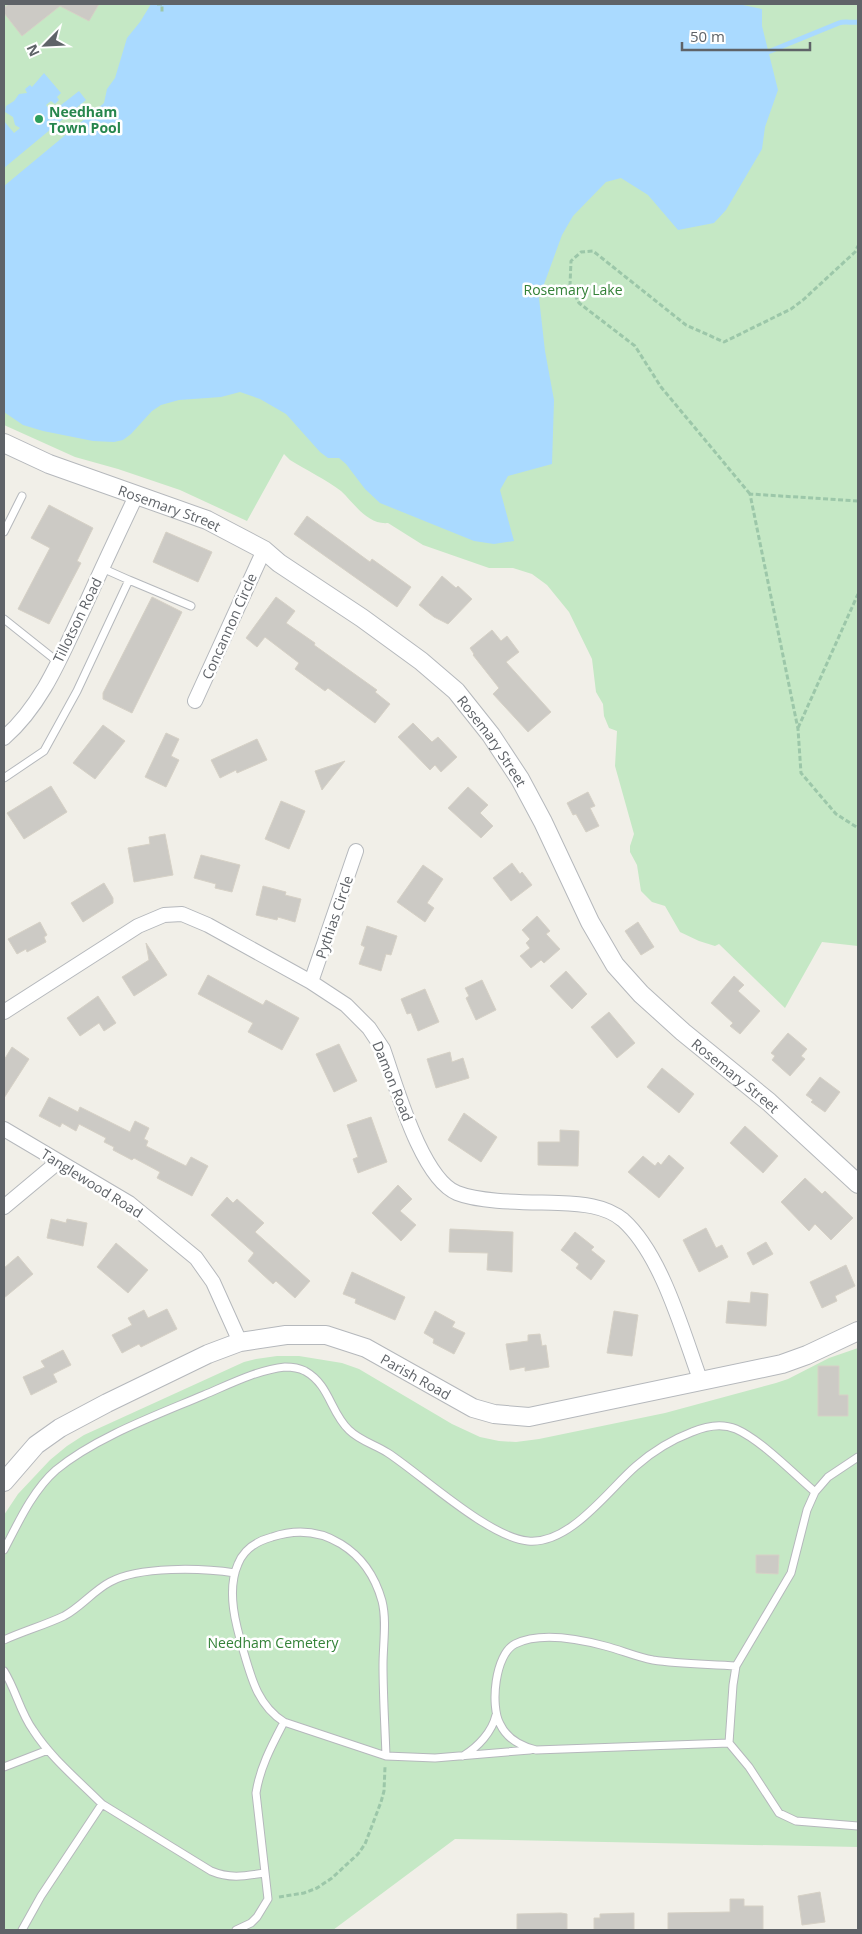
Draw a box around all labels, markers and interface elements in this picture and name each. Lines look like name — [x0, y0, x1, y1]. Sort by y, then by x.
north arrow — [20, 20, 70, 70]
scale bar — [682, 20, 810, 52]
text: 50 m — [690, 26, 725, 46]
text: N — [22, 41, 44, 60]
place label: Needham Town Pool — [49, 102, 121, 137]
marker: Needham Town Pool — [33, 113, 45, 125]
park label: Rosemary Lake — [523, 280, 623, 299]
street label: Rosemary Street — [116, 480, 224, 535]
street label: Concannon Circle — [197, 570, 261, 682]
street label: Tillotson Road — [48, 574, 106, 666]
street label: Rosemary Street — [453, 691, 532, 789]
street label: Pythias Circle — [311, 873, 357, 961]
street label: Rosemary Street — [688, 1034, 784, 1117]
street label: Damon Road — [368, 1038, 418, 1124]
street label: Tanglewood Road — [38, 1144, 146, 1222]
street label: Parish Road — [377, 1349, 455, 1403]
park label: Needham Cemetery — [208, 1633, 339, 1652]

